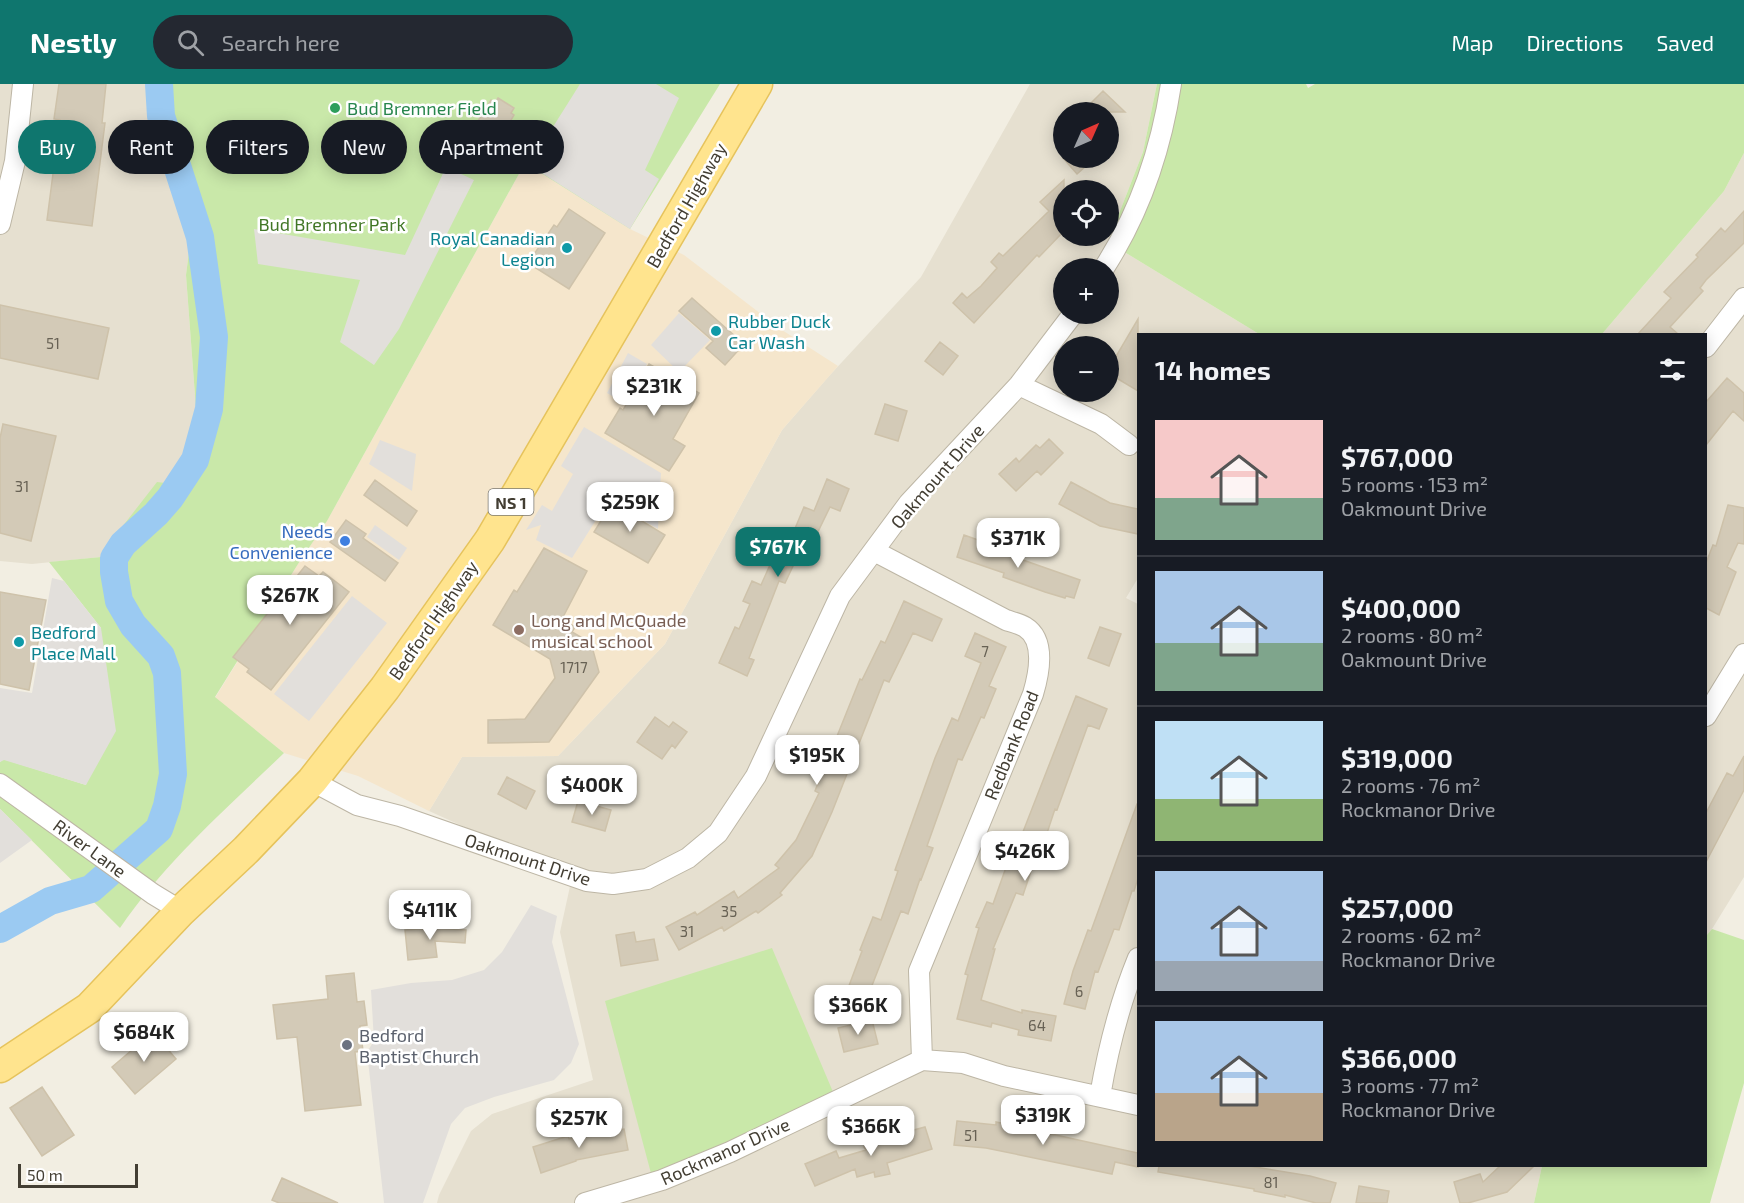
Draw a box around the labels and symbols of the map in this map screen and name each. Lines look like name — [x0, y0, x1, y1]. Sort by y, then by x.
place label: Bud Bremner Field — [347, 97, 497, 119]
marker: Bud Bremner Field — [328, 101, 342, 115]
north arrow — [1053, 102, 1119, 168]
street label: Bedford Highway — [641, 138, 731, 271]
park label: Bud Bremner Park — [258, 213, 406, 235]
place label: Royal Canadian Legion — [430, 227, 555, 270]
marker: Royal Canadian Legion — [560, 241, 574, 255]
place label: Rubber Duck Car Wash — [728, 310, 831, 353]
marker: Rubber Duck Car Wash — [709, 324, 723, 338]
house number: 51 — [46, 334, 60, 352]
pin: $231K — [612, 366, 696, 417]
street label: Oakmount Drive — [886, 419, 988, 533]
house number: 31 — [15, 477, 29, 495]
pin: $259K — [588, 482, 672, 533]
road number: NS 1 — [488, 489, 534, 515]
pin: $371K — [976, 518, 1060, 569]
place label: Needs Convenience — [230, 520, 333, 563]
pin: $767K — [736, 527, 820, 578]
marker: Needs Convenience — [338, 534, 352, 548]
street label: Bedford Highway — [384, 556, 483, 684]
pin: $267K — [248, 575, 332, 626]
place label: Long and McQuade musical school — [531, 609, 686, 652]
place label: Bedford Place Mall — [31, 621, 116, 664]
marker: Long and McQuade musical school — [512, 623, 526, 637]
marker: Bedford Place Mall — [12, 635, 26, 649]
house number: 7 — [981, 642, 989, 660]
house number: 1717 — [560, 658, 588, 676]
street label: Redbank Road — [979, 687, 1043, 803]
pin: $195K — [775, 735, 859, 786]
pin: $400K — [550, 765, 634, 816]
street label: River Lane — [49, 814, 131, 882]
street label: Oakmount Drive — [462, 828, 594, 890]
pin: $426K — [983, 831, 1067, 882]
pin: $411K — [388, 890, 472, 941]
house number: 35 — [721, 902, 737, 920]
house number: 31 — [680, 922, 694, 940]
house number: 6 — [1075, 982, 1083, 1000]
pin: $366K — [816, 985, 900, 1036]
pin: $684K — [102, 1012, 186, 1063]
house number: 64 — [1028, 1016, 1046, 1034]
place label: Bedford Baptist Church — [359, 1024, 479, 1067]
marker: Bedford Baptist Church — [340, 1038, 354, 1052]
pin: $319K — [1001, 1095, 1085, 1146]
pin: $257K — [537, 1098, 621, 1149]
pin: $366K — [829, 1106, 913, 1157]
street label: Rockmanor Drive — [657, 1113, 793, 1189]
house number: 51 — [964, 1126, 978, 1144]
scale bar — [18, 1161, 138, 1188]
house number: 81 — [1263, 1173, 1279, 1191]

